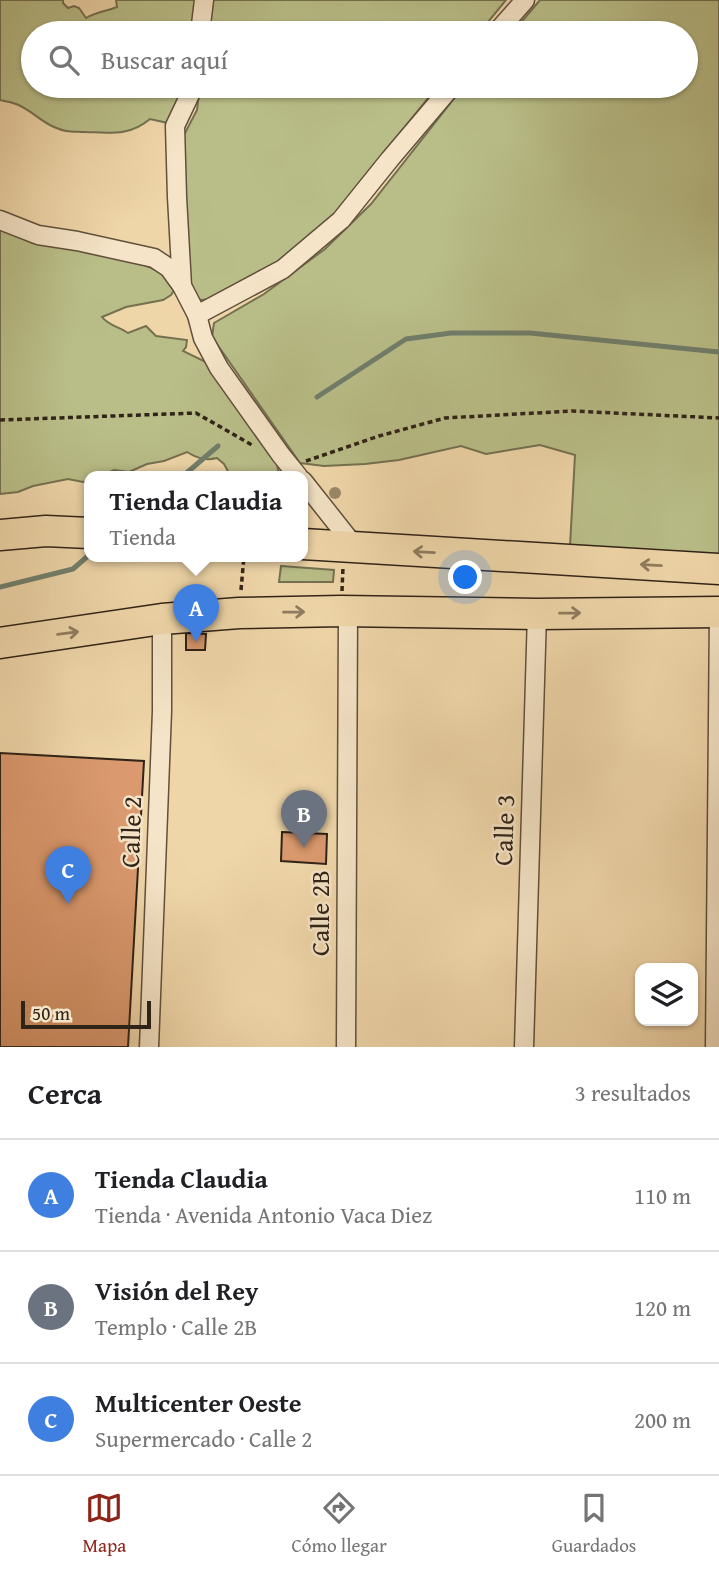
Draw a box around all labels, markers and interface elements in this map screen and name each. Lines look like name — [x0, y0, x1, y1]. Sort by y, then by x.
search box — [21, 21, 698, 98]
text: Buscar aquí — [101, 40, 228, 79]
icon: search — [45, 41, 83, 79]
popup — [84, 471, 308, 562]
text: Tienda Claudia — [110, 481, 282, 520]
text: Tienda — [110, 520, 176, 553]
one-way arrow — [413, 545, 435, 558]
one-way arrow — [640, 558, 663, 571]
your location — [448, 560, 482, 594]
pin: A — [173, 584, 219, 642]
one-way arrow — [282, 605, 305, 619]
one-way arrow — [559, 607, 582, 620]
one-way arrow — [56, 626, 78, 639]
pin: B — [281, 790, 327, 848]
street label: Calle 3 — [483, 794, 524, 866]
street label: Calle 2 — [110, 796, 151, 868]
pin: C — [45, 846, 91, 904]
street label: Calle 2B — [300, 870, 339, 956]
map controls — [635, 963, 698, 1026]
button: layers — [635, 963, 698, 1026]
scale bar — [21, 998, 150, 1030]
text: 50 m — [32, 999, 70, 1027]
text: Cerca — [28, 1071, 102, 1115]
text: 3 resultados — [575, 1076, 691, 1109]
text: Tienda Claudia — [95, 1159, 268, 1198]
text: A — [44, 1179, 58, 1212]
text: 110 m — [634, 1179, 691, 1212]
text: Tienda · Avenida Antonio Vaca Diez — [95, 1198, 432, 1231]
text: Visión del Rey — [95, 1271, 258, 1310]
text: B — [44, 1291, 58, 1324]
text: 120 m — [634, 1291, 691, 1324]
text: Templo · Calle 2B — [95, 1310, 257, 1343]
text: Multicenter Oeste — [95, 1383, 302, 1422]
text: C — [44, 1403, 58, 1436]
text: 200 m — [634, 1403, 691, 1436]
text: Supermercado · Calle 2 — [95, 1422, 312, 1455]
tab: Mapa — [83, 1489, 126, 1559]
tab: Cómo llegar — [291, 1489, 387, 1559]
tab: Guardados — [552, 1489, 636, 1559]

